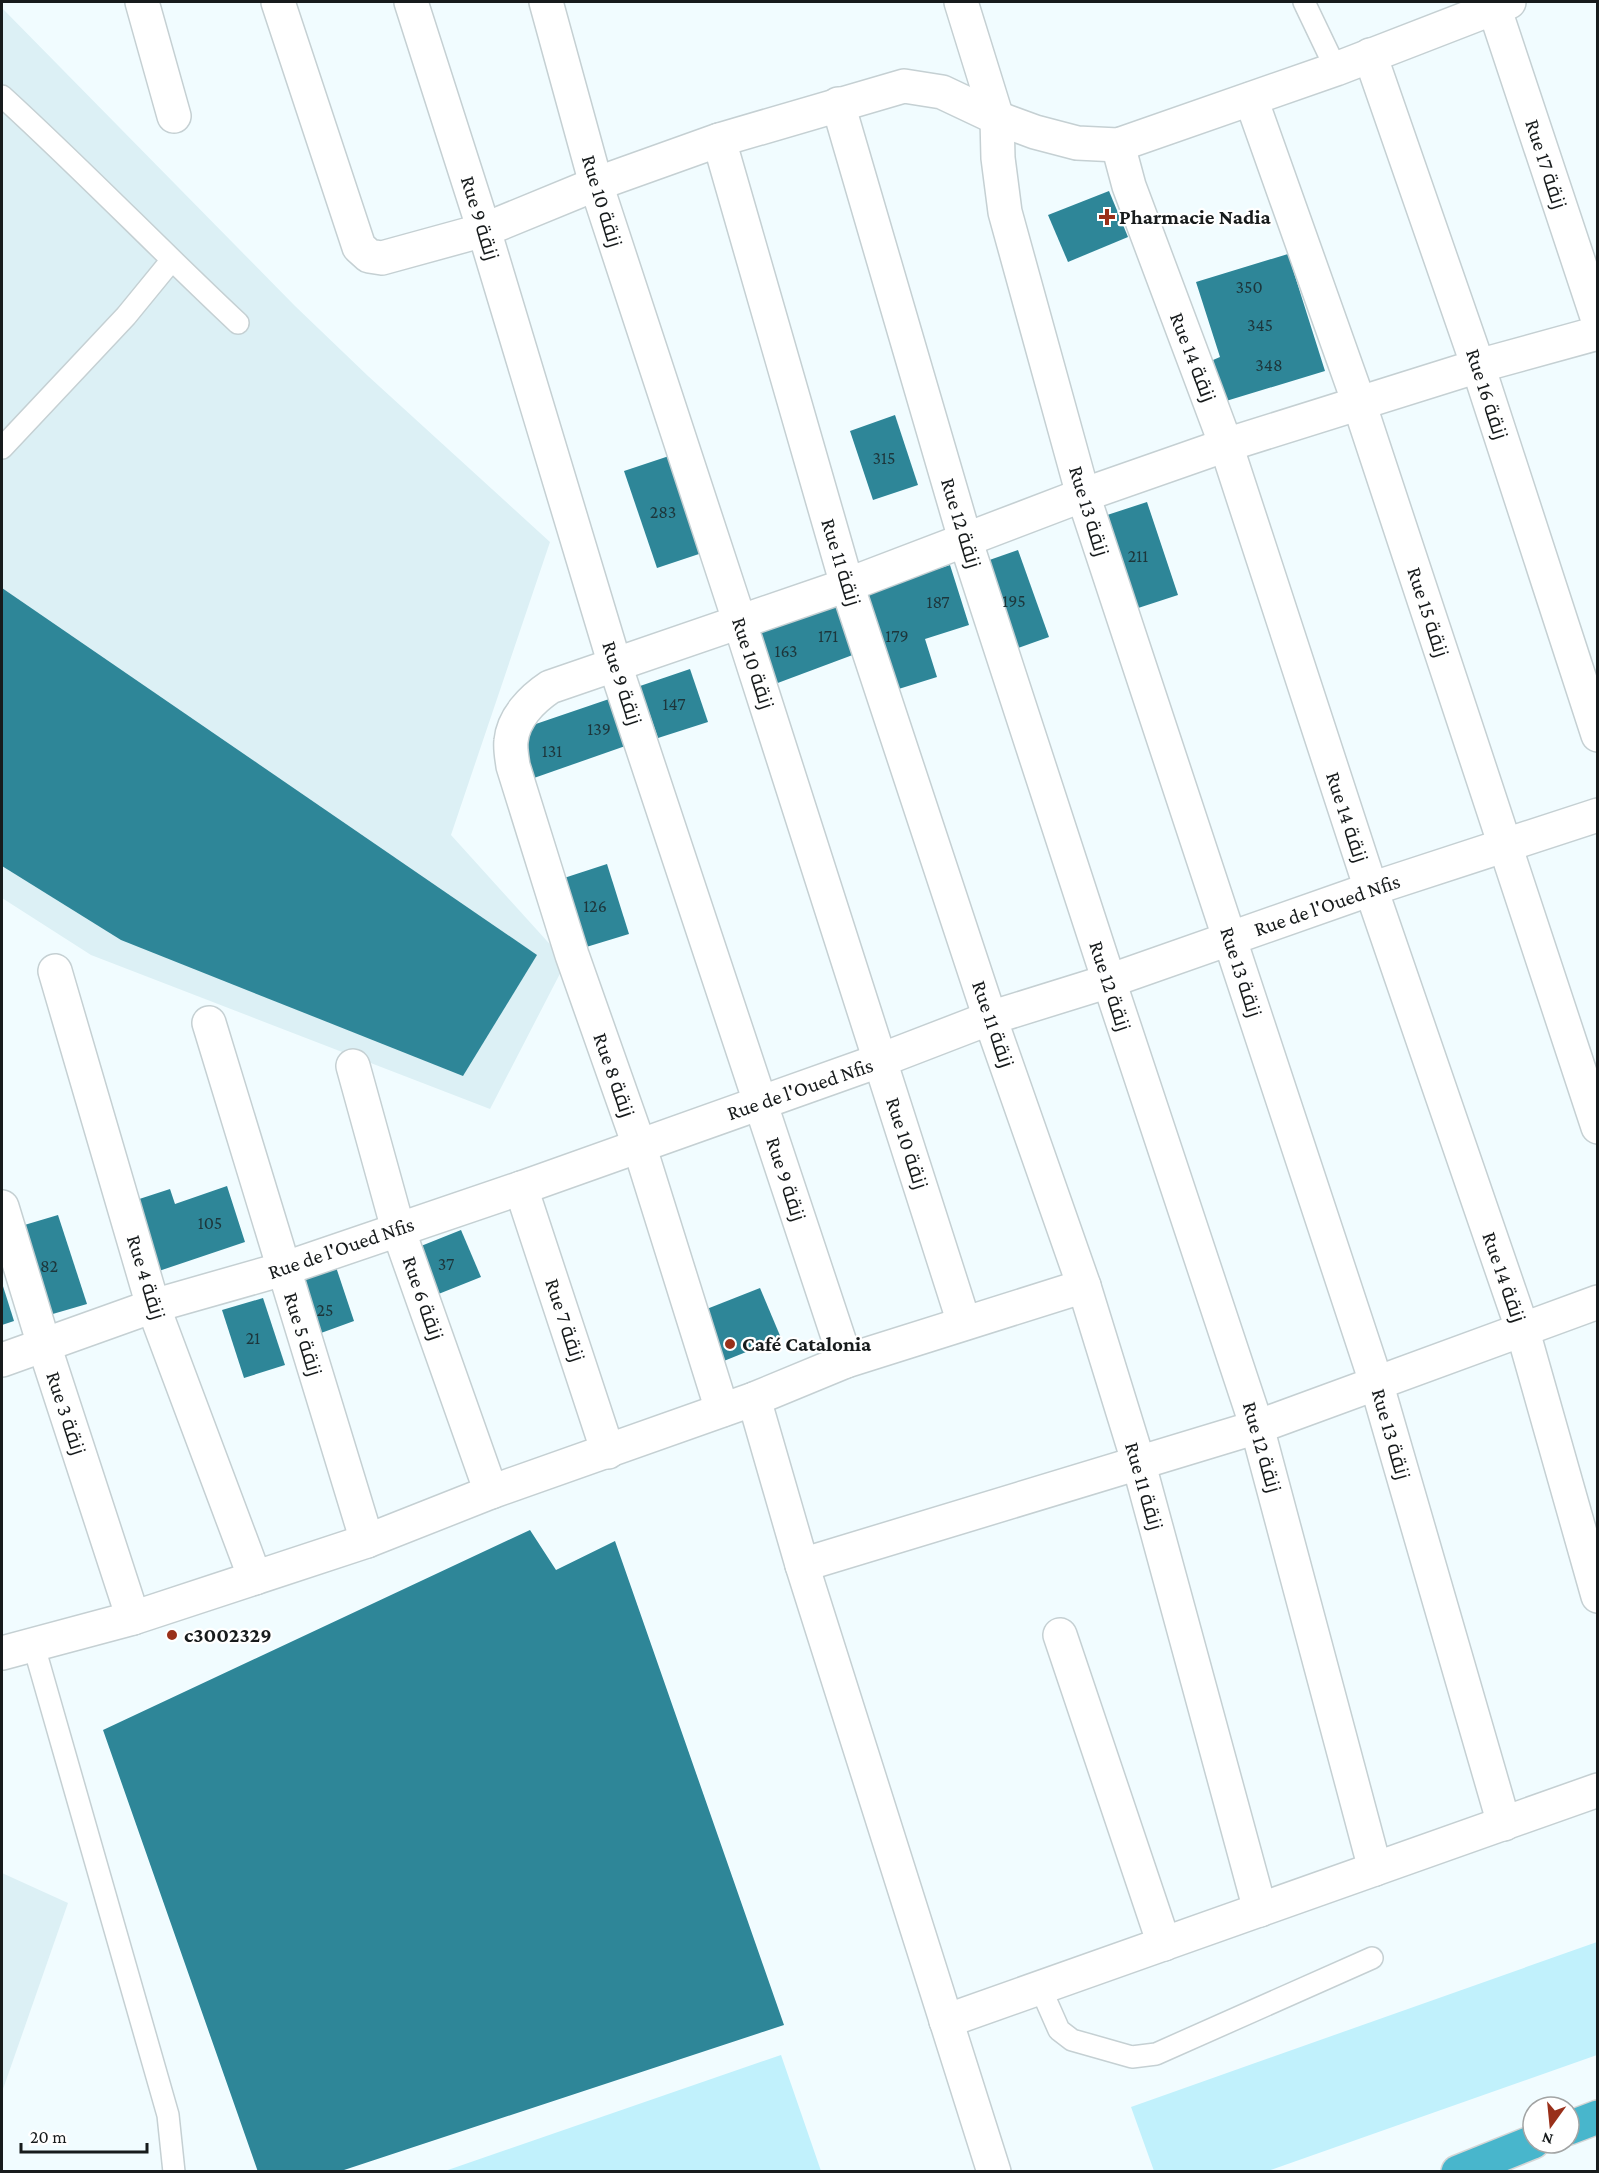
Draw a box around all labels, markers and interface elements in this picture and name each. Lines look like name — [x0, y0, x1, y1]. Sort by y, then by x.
street label: Rue 17 زنقة — [1520, 116, 1572, 212]
street label: Rue 10 زنقة — [577, 152, 627, 250]
street label: Rue 9 زنقة — [456, 173, 504, 263]
place label: Pharmacie Nadia — [1119, 205, 1272, 229]
marker: Pharmacie Nadia — [1100, 210, 1114, 224]
house number: 350 — [1235, 277, 1263, 297]
street label: Rue 14 زنقة — [1165, 309, 1221, 405]
house number: 345 — [1247, 315, 1273, 335]
street label: Rue 16 زنقة — [1461, 346, 1513, 442]
house number: 348 — [1255, 355, 1283, 375]
house number: 315 — [872, 448, 896, 468]
street label: Rue 13 زنقة — [1064, 463, 1114, 559]
street label: Rue 12 زنقة — [936, 475, 986, 571]
house number: 283 — [650, 502, 676, 522]
street label: Rue 11 زنقة — [816, 515, 866, 609]
house number: 211 — [1128, 546, 1148, 566]
street label: Rue 15 زنقة — [1402, 564, 1454, 660]
house number: 195 — [1002, 591, 1026, 611]
house number: 187 — [926, 592, 950, 612]
street label: Rue 10 زنقة — [727, 614, 779, 712]
house number: 171 — [818, 626, 838, 646]
house number: 179 — [885, 626, 909, 646]
street label: Rue 9 زنقة — [597, 638, 647, 728]
house number: 163 — [774, 641, 798, 661]
house number: 147 — [662, 694, 686, 714]
house number: 139 — [587, 719, 611, 739]
house number: 131 — [542, 741, 562, 761]
street label: Rue 14 زنقة — [1321, 769, 1373, 865]
street label: Rue de l'Oued Nfis — [1251, 869, 1403, 941]
house number: 126 — [583, 896, 607, 916]
street label: Rue 13 زنقة — [1215, 924, 1267, 1020]
street label: Rue 12 زنقة — [1084, 938, 1136, 1034]
street label: Rue 11 زنقة — [967, 977, 1019, 1071]
street label: Rue 8 زنقة — [588, 1030, 640, 1120]
street label: Rue de l'Oued Nfis — [724, 1053, 876, 1125]
street label: Rue 10 زنقة — [881, 1094, 933, 1192]
street label: Rue 9 زنقة — [761, 1134, 811, 1224]
street label: Rue de l'Oued Nfis — [265, 1212, 417, 1284]
house number: 105 — [198, 1213, 222, 1233]
street label: Rue 14 زنقة — [1477, 1229, 1531, 1325]
street label: Rue 4 زنقة — [122, 1232, 170, 1322]
street label: Rue 6 زنقة — [397, 1253, 449, 1343]
house number: 37 — [438, 1254, 454, 1274]
house number: 82 — [40, 1256, 58, 1276]
street label: Rue 7 زنقة — [540, 1275, 590, 1365]
street label: Rue 5 زنقة — [279, 1289, 327, 1379]
house number: 25 — [316, 1300, 334, 1320]
house number: 21 — [246, 1328, 260, 1348]
place label: Café Catalonia — [742, 1332, 872, 1356]
marker: Café Catalonia — [723, 1337, 737, 1351]
street label: Rue 3 زنقة — [41, 1368, 91, 1458]
street label: Rue 13 زنقة — [1367, 1386, 1415, 1482]
street label: Rue 12 زنقة — [1238, 1399, 1286, 1495]
street label: Rue 11 زنقة — [1120, 1439, 1168, 1533]
place label: c3002329 — [184, 1623, 272, 1647]
marker: c3002329 — [165, 1628, 179, 1642]
north arrow — [1521, 2095, 1581, 2155]
scale bar — [21, 2116, 147, 2154]
text: 20 m — [30, 2127, 67, 2147]
text: N — [1540, 2129, 1555, 2149]

